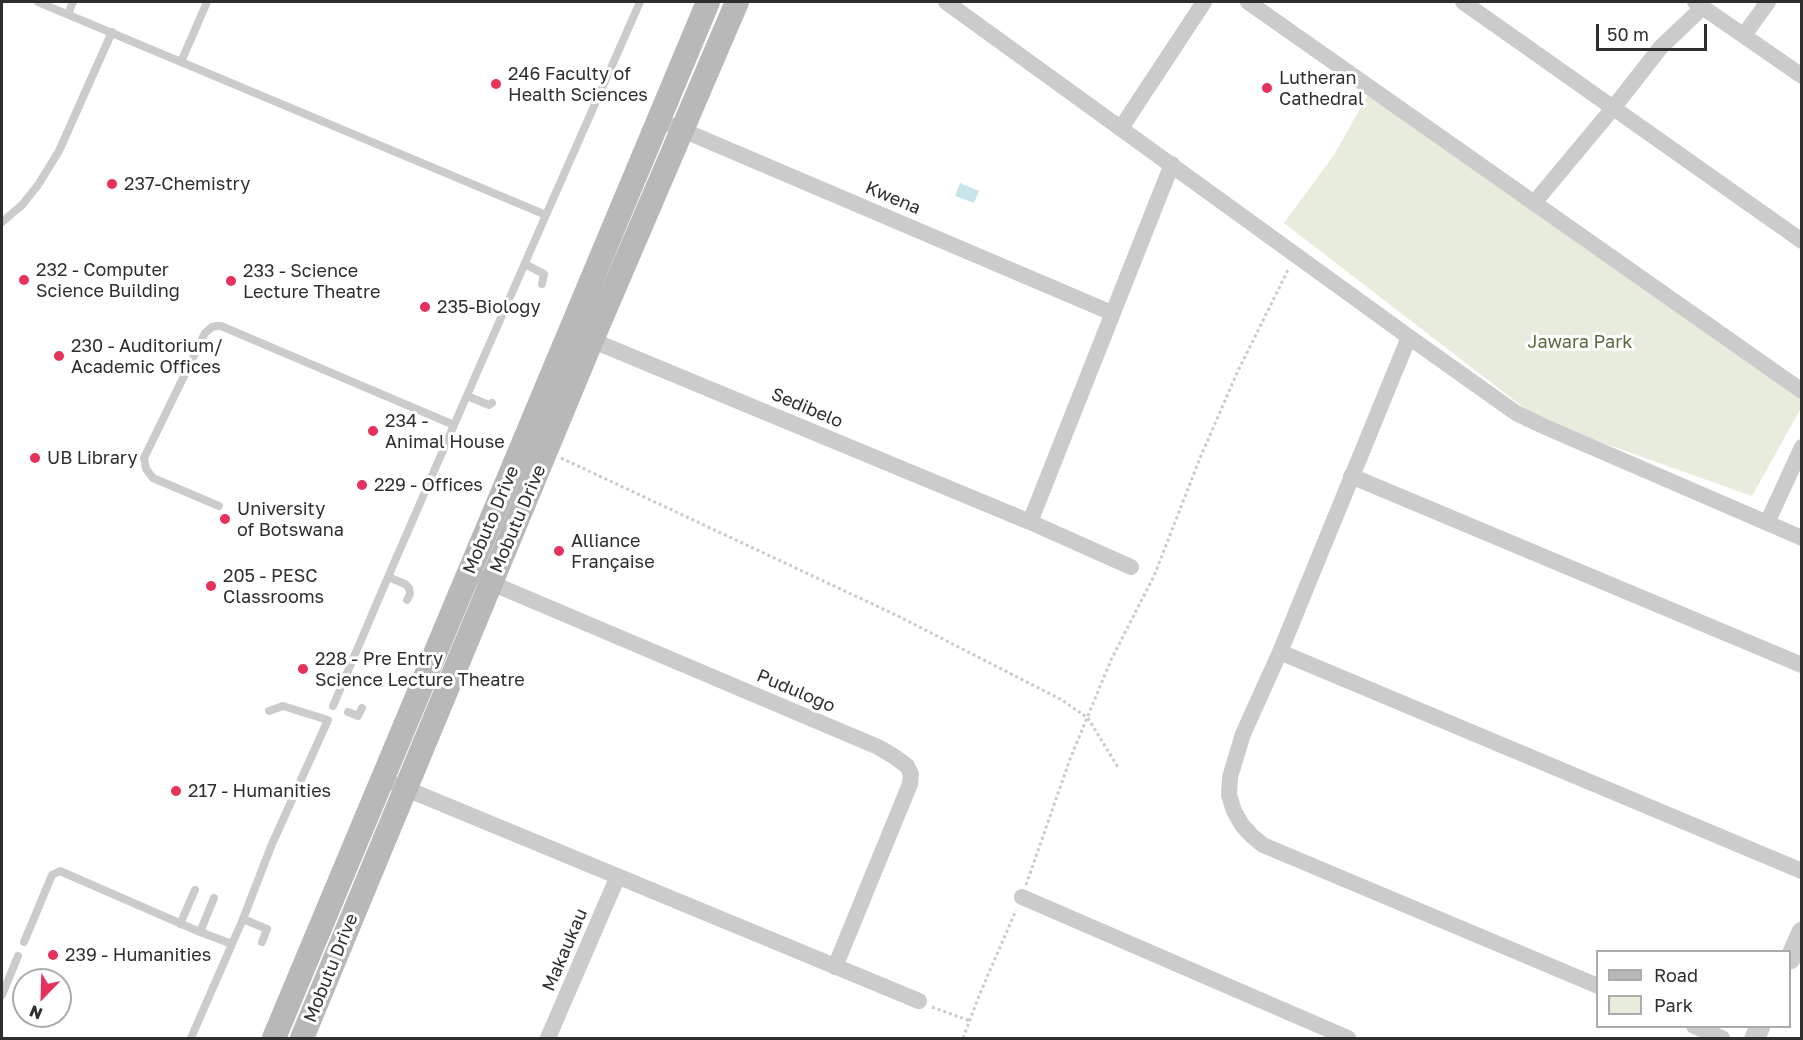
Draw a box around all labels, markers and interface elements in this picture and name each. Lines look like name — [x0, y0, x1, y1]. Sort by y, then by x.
scale bar — [1599, 12, 1710, 50]
text: 50 m — [1607, 23, 1649, 45]
place label: 246 Faculty of Health Sciences — [508, 63, 648, 106]
place label: Lutheran Cathedral — [1279, 67, 1364, 110]
marker: 246 Faculty of Health Sciences — [489, 77, 503, 91]
marker: Lutheran Cathedral — [1260, 81, 1274, 95]
place label: 237-Chemistry — [124, 173, 250, 195]
marker: 237-Chemistry — [105, 177, 119, 191]
street label: Kwena — [862, 177, 924, 219]
place label: 232 - Computer Science Building — [36, 259, 180, 302]
place label: 233 - Science Lecture Theatre — [243, 260, 380, 302]
marker: 232 - Computer Science Building — [17, 273, 31, 287]
marker: 233 - Science Lecture Theatre — [224, 274, 238, 288]
place label: 235-Biology — [437, 296, 540, 318]
marker: 235-Biology — [418, 300, 432, 314]
park label: Jawara Park — [1528, 331, 1632, 353]
place label: 230 - Auditorium/ Academic Offices — [71, 335, 223, 378]
marker: 230 - Auditorium/ Academic Offices — [52, 349, 66, 363]
street label: Sedibelo — [768, 383, 846, 433]
place label: 234 - Animal House — [385, 410, 505, 452]
marker: 234 - Animal House — [366, 424, 380, 438]
place label: UB Library — [47, 447, 138, 469]
marker: UB Library — [28, 451, 42, 465]
street label: Mobutu Drive — [486, 462, 550, 576]
street label: Mobuto Drive — [459, 463, 523, 577]
place label: 229 - Offices — [374, 474, 483, 496]
marker: 229 - Offices — [355, 478, 369, 492]
place label: University of Botswana — [237, 498, 344, 540]
marker: University of Botswana — [218, 512, 232, 526]
place label: Alliance Française — [571, 530, 655, 572]
marker: Alliance Française — [552, 544, 566, 558]
place label: 205 - PESC Classrooms — [223, 565, 324, 608]
marker: 205 - PESC Classrooms — [204, 579, 218, 593]
place label: 228 - Pre Entry Science Lecture Theatre — [315, 648, 525, 690]
marker: 228 - Pre Entry Science Lecture Theatre — [296, 662, 310, 676]
street label: Pudulogo — [754, 665, 838, 717]
place label: 217 - Humanities — [188, 780, 331, 802]
marker: 217 - Humanities — [169, 784, 183, 798]
street label: Makaukau — [538, 905, 592, 995]
street label: Mobutu Drive — [299, 910, 363, 1026]
place label: 239 - Humanities — [65, 944, 211, 966]
marker: 239 - Humanities — [46, 948, 60, 962]
legend — [1596, 950, 1791, 1028]
text: Road — [1654, 964, 1698, 986]
north arrow — [12, 968, 72, 1028]
text: Park — [1654, 994, 1693, 1016]
text: N — [26, 1001, 45, 1024]

